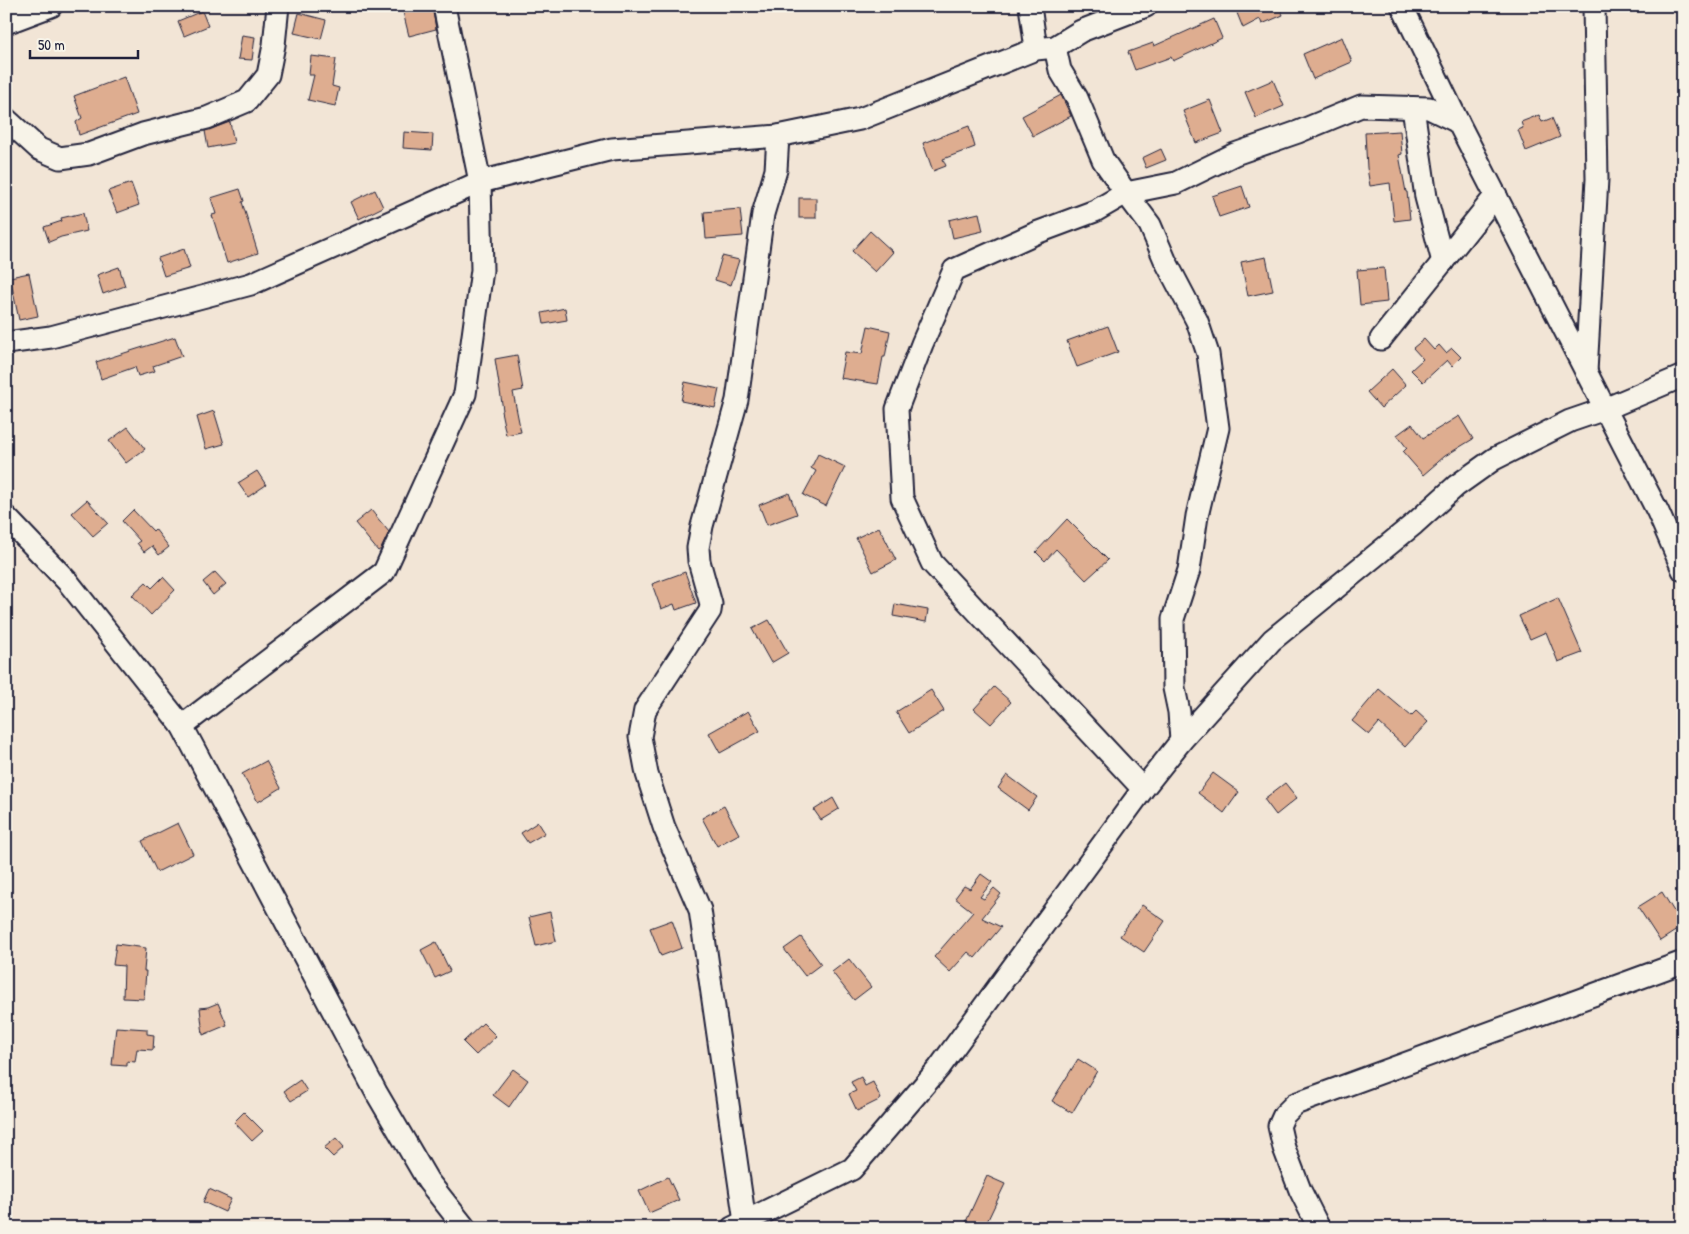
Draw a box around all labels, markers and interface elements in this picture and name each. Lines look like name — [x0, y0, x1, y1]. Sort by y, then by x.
scale bar — [30, 28, 138, 60]
text: 50 m — [38, 34, 65, 55]

